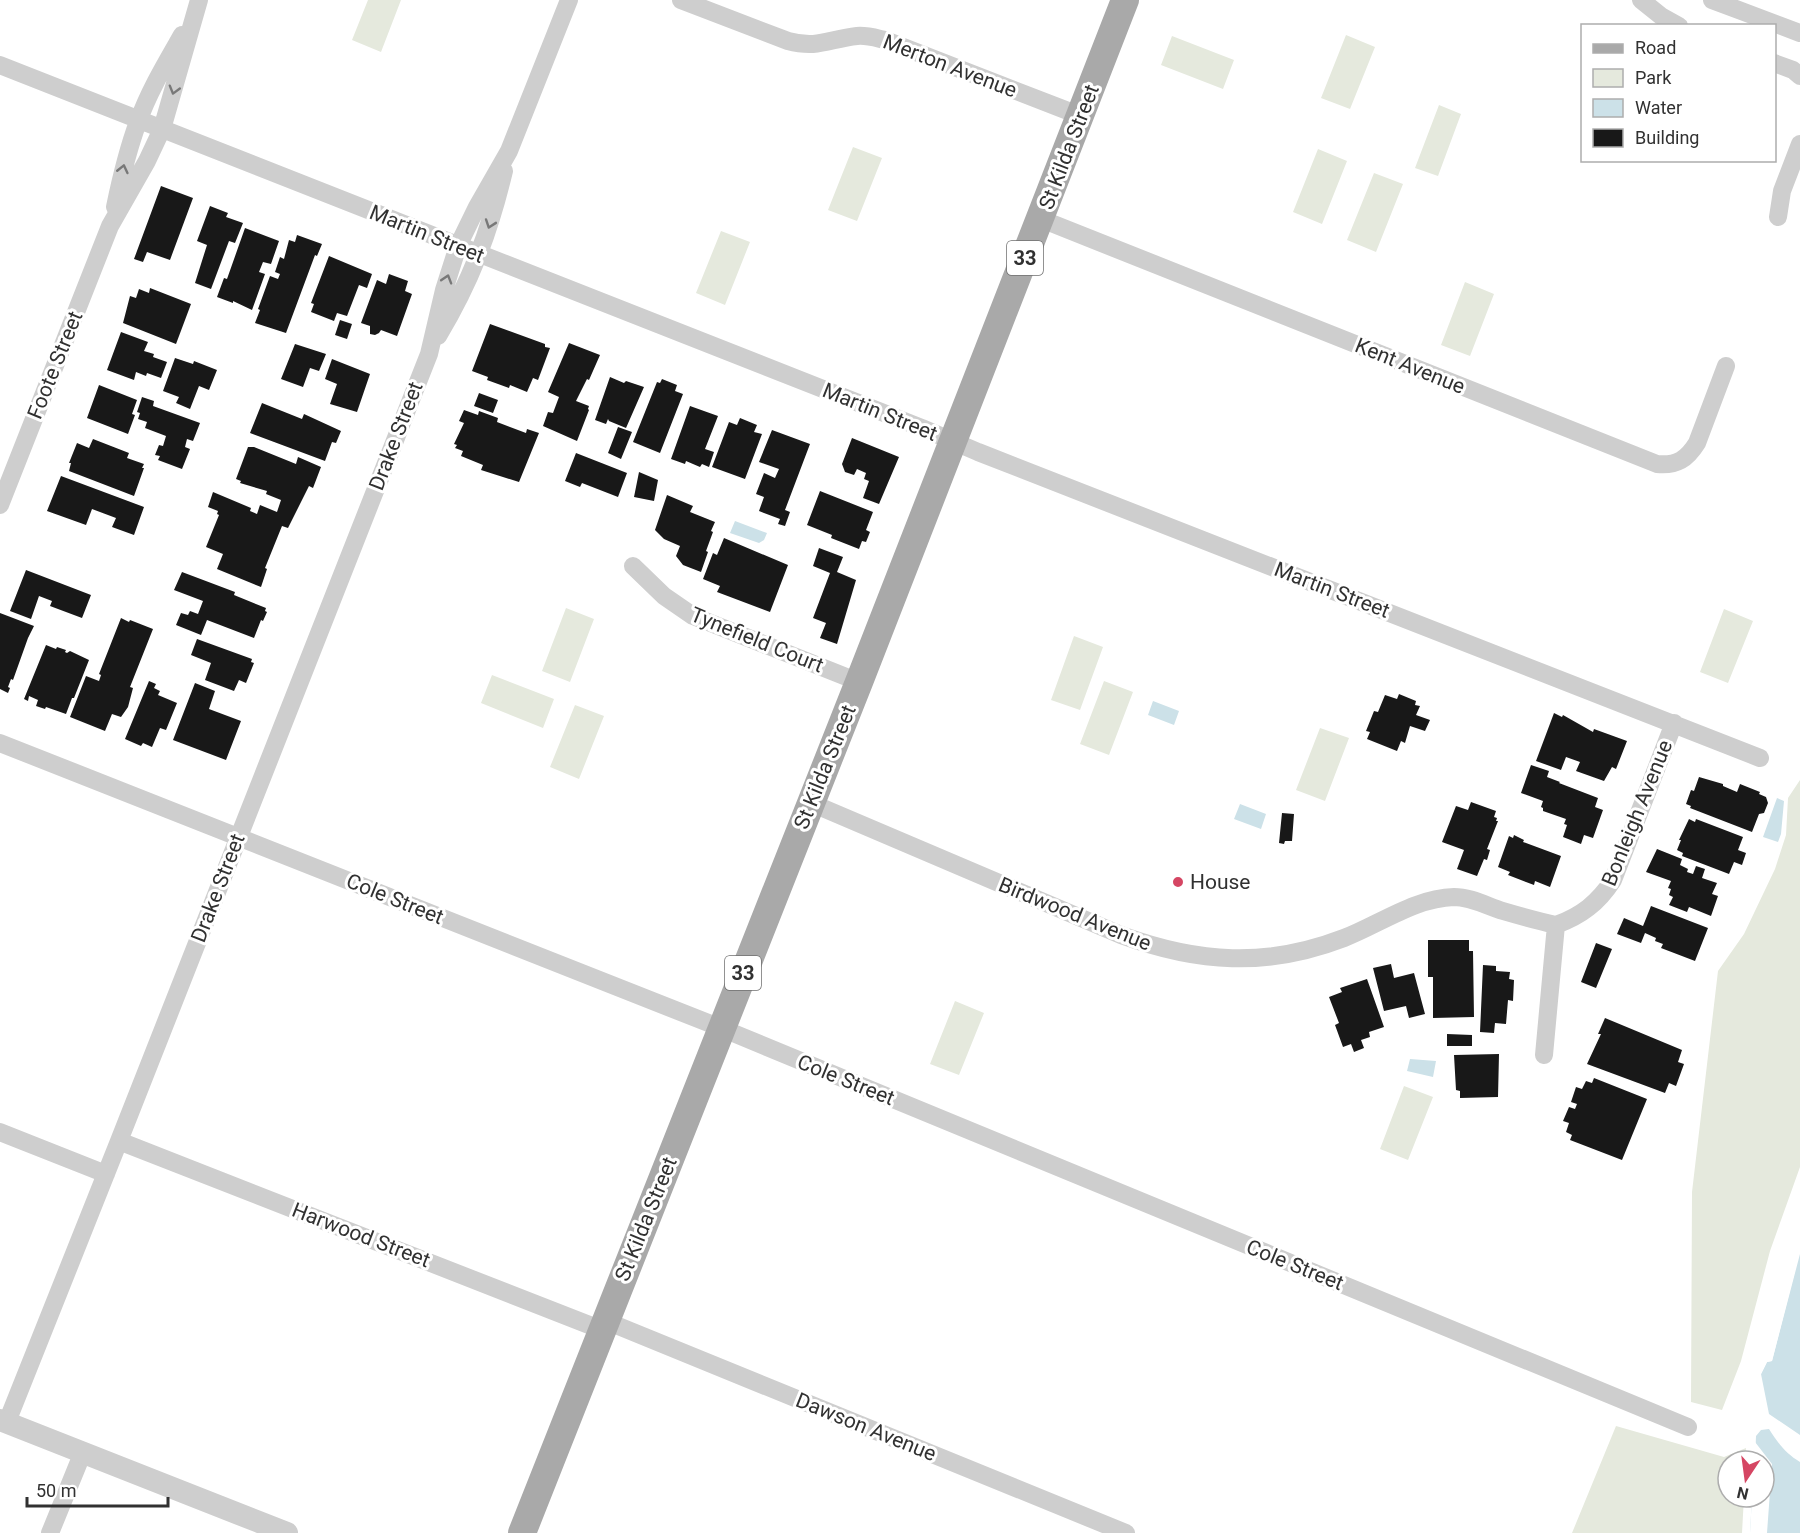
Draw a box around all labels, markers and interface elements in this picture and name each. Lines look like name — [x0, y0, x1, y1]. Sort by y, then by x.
legend — [1581, 24, 1776, 162]
street label: Merton Avenue — [880, 29, 1020, 103]
text: Road — [1635, 37, 1676, 58]
text: Park — [1635, 67, 1672, 88]
street label: St Kilda Street — [1034, 81, 1104, 213]
one-way arrow — [169, 85, 182, 95]
text: Water — [1635, 97, 1682, 118]
text: Building — [1635, 127, 1699, 148]
one-way arrow — [116, 164, 129, 174]
street label: Martin Street — [366, 200, 488, 268]
one-way arrow — [485, 218, 498, 229]
road number: 33 — [1007, 241, 1043, 275]
one-way arrow — [440, 274, 452, 285]
street label: Foote Street — [23, 308, 88, 422]
street label: Kent Avenue — [1352, 333, 1468, 399]
street label: Drake Street — [364, 378, 428, 494]
street label: Martin Street — [819, 378, 941, 446]
street label: Martin Street — [1271, 557, 1393, 623]
street label: Tynefield Court — [687, 602, 827, 678]
street label: St Kilda Street — [789, 701, 861, 833]
street label: Bonleigh Avenue — [1597, 737, 1677, 889]
street label: Drake Street — [186, 830, 250, 946]
street label: Cole Street — [343, 869, 447, 929]
place label: House — [1190, 870, 1251, 894]
street label: Birdwood Avenue — [995, 872, 1155, 956]
marker: House — [1171, 875, 1185, 889]
road number: 33 — [725, 956, 761, 990]
street label: Cole Street — [794, 1050, 898, 1110]
street label: St Kilda Street — [610, 1153, 682, 1285]
street label: Harwood Street — [289, 1198, 434, 1272]
street label: Cole Street — [1243, 1235, 1347, 1295]
street label: Dawson Avenue — [792, 1388, 940, 1466]
north arrow — [1716, 1449, 1776, 1509]
scale bar — [27, 1470, 168, 1508]
text: 50 m — [36, 1480, 76, 1501]
text: N — [1735, 1483, 1750, 1504]

